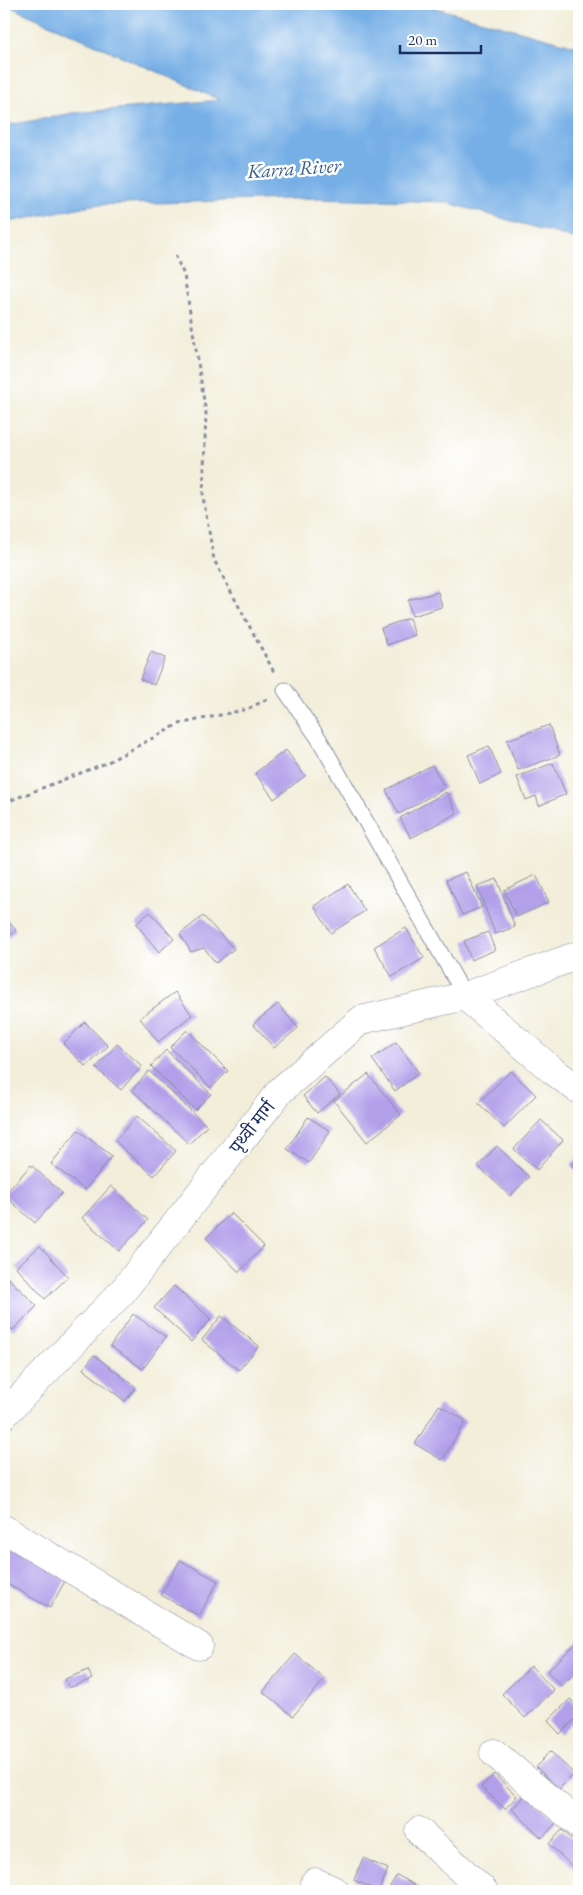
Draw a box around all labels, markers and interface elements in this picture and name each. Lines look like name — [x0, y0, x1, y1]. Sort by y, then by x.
scale bar — [400, 22, 482, 54]
text: 20 m — [408, 30, 437, 49]
water label: Karra River — [245, 152, 343, 184]
street label: पृथ्वी मार्ग — [223, 1095, 281, 1159]

